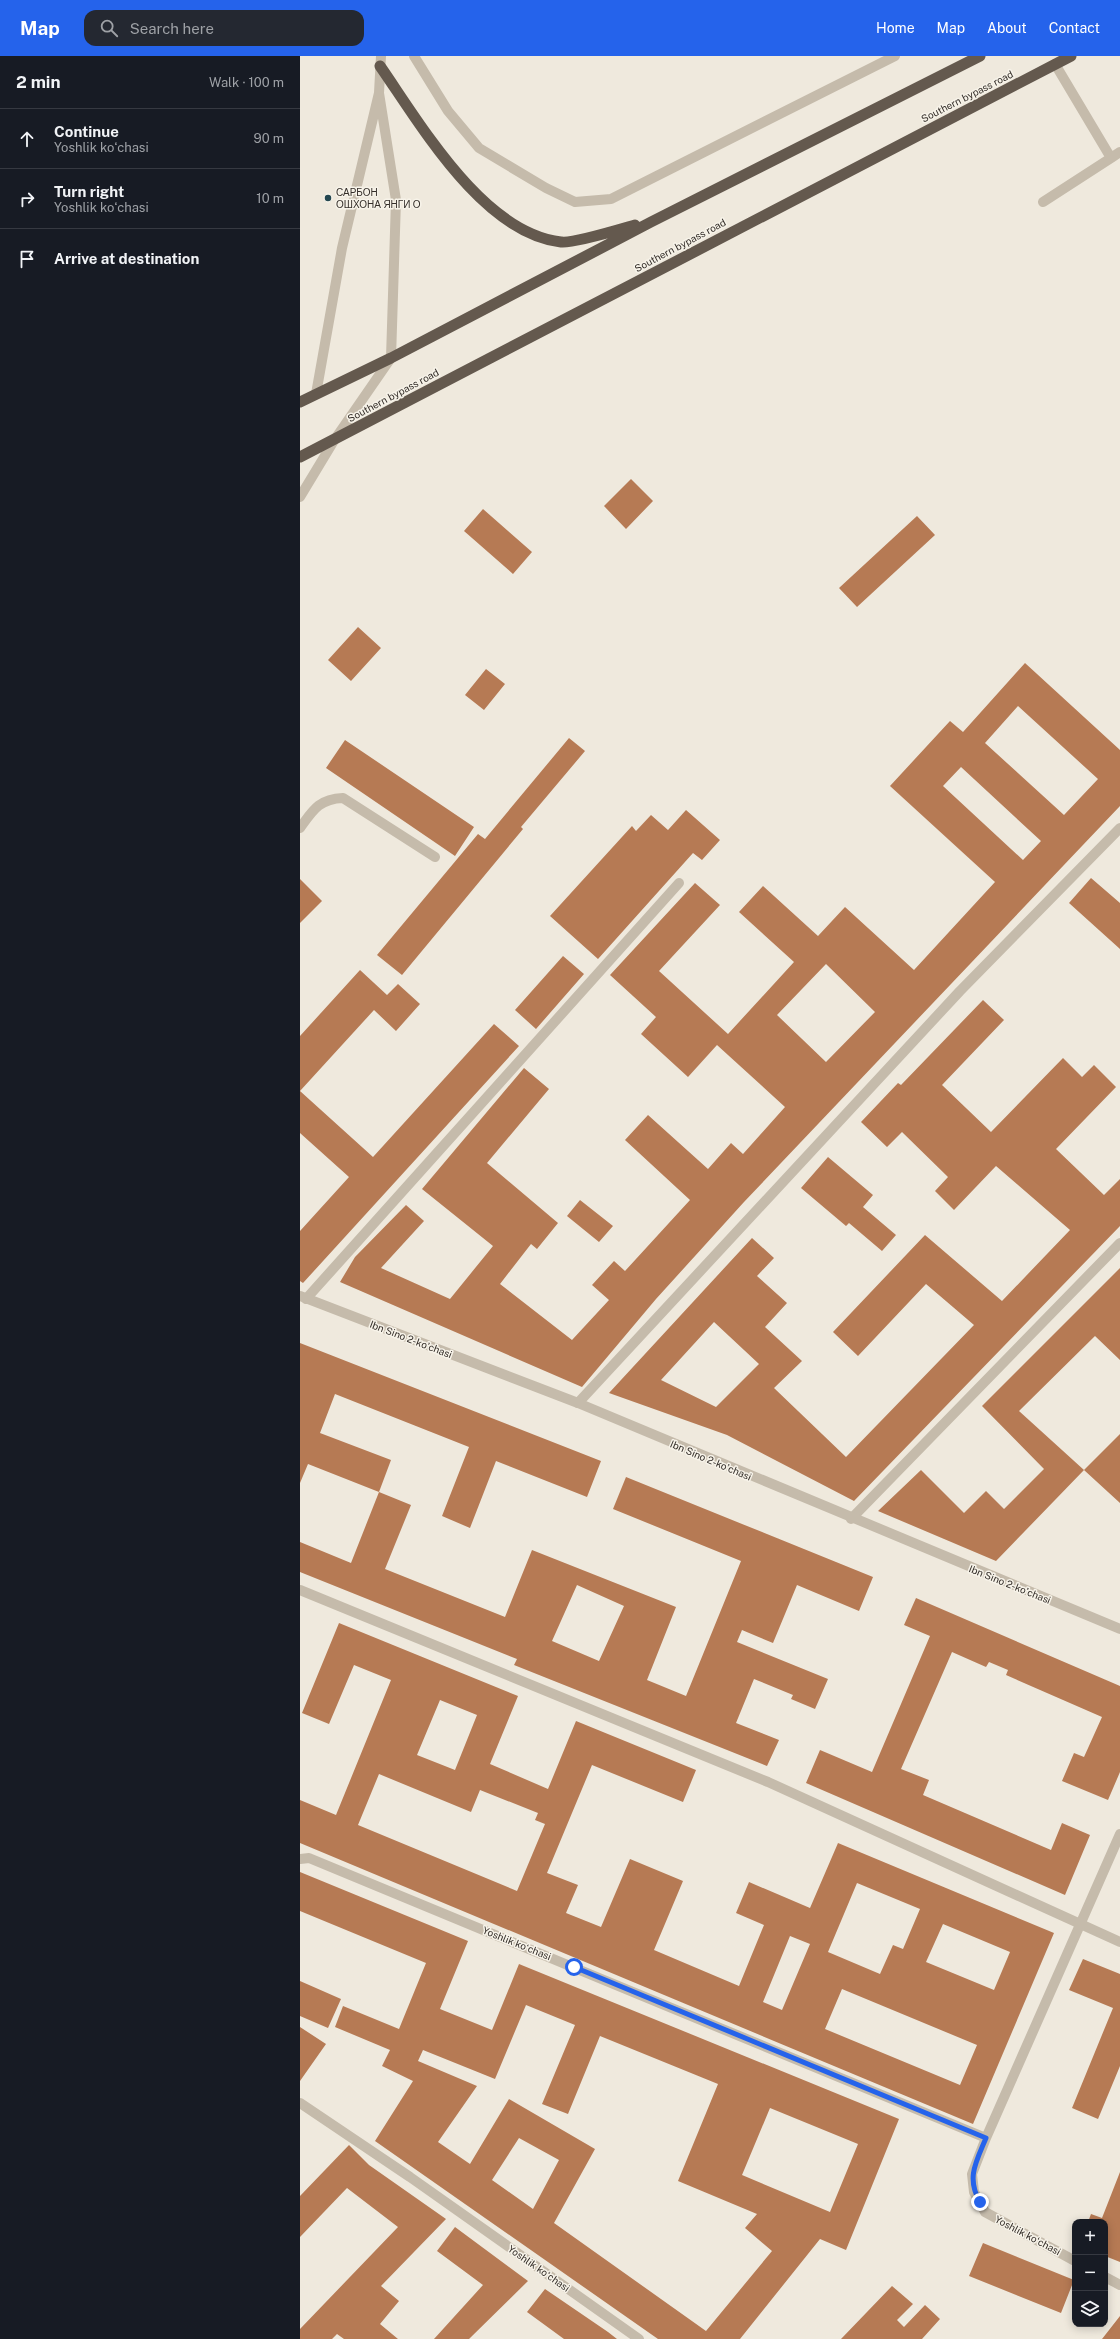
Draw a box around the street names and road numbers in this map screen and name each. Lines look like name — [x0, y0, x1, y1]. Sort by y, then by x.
street label: Southern bypass road — [919, 68, 1015, 124]
street label: Southern bypass road — [632, 216, 728, 274]
street label: Southern bypass road — [345, 366, 441, 424]
street label: Ibn Sino 2-koʼchasi — [368, 1318, 454, 1360]
street label: Ibn Sino 2-koʼchasi — [669, 1437, 753, 1483]
street label: Ibn Sino 2-koʼchasi — [967, 1562, 1053, 1606]
street label: Yoshlik koʻchasi — [481, 1924, 553, 1962]
street label: Yoshlik koʻchasi — [993, 2213, 1063, 2257]
street label: Yoshlik koʻchasi — [506, 2242, 572, 2294]

